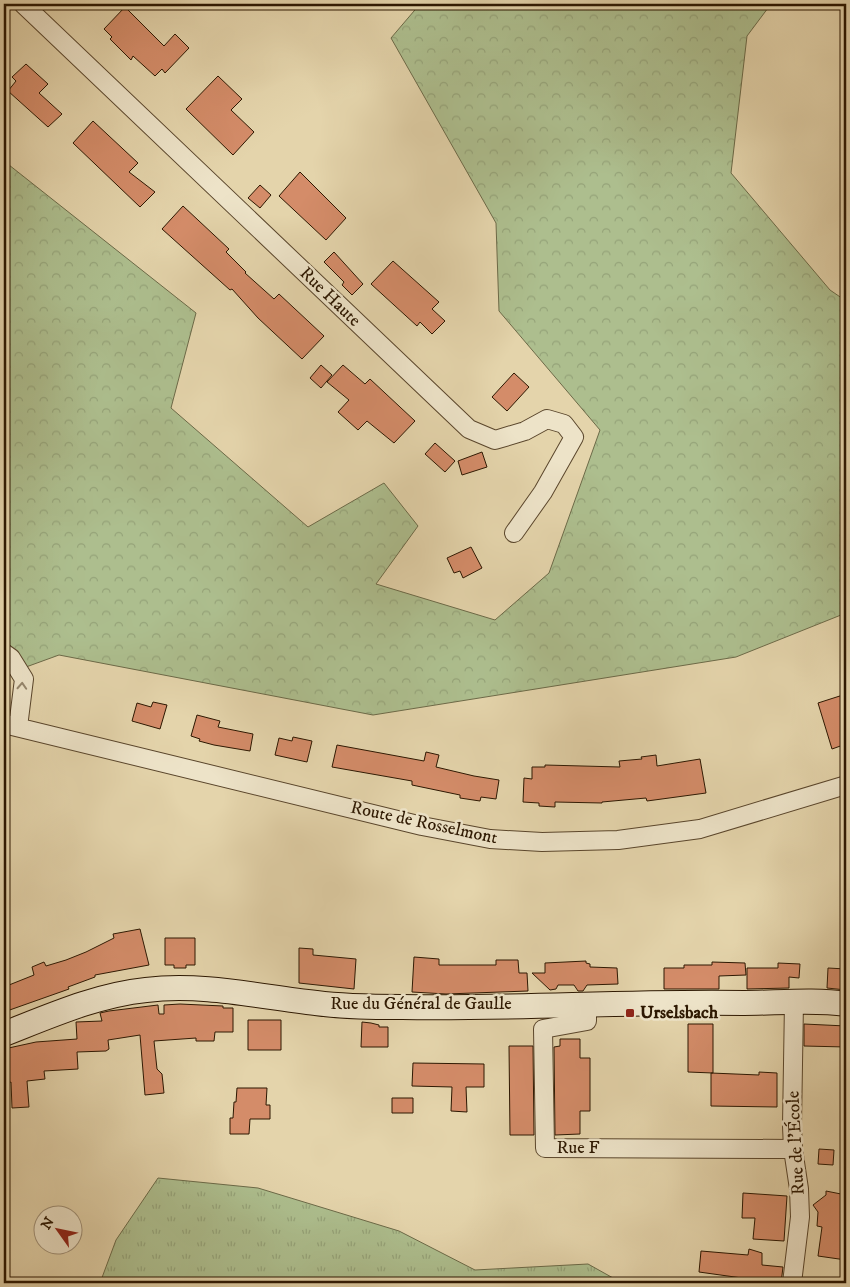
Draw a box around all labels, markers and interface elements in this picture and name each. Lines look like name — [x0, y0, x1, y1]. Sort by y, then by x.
street label: Rue Haute — [295, 262, 365, 332]
one-way arrow — [17, 682, 28, 690]
street label: Route de Rosselmont — [349, 797, 500, 849]
street label: Rue du Général de Gaulle — [330, 993, 512, 1015]
place label: Urselsbach — [640, 1002, 719, 1024]
marker: Urselsbach — [624, 1007, 636, 1019]
street label: Rue de l'École — [782, 1090, 810, 1196]
street label: Rue F — [556, 1137, 600, 1159]
north arrow — [32, 1204, 82, 1254]
text: N — [37, 1213, 59, 1233]

